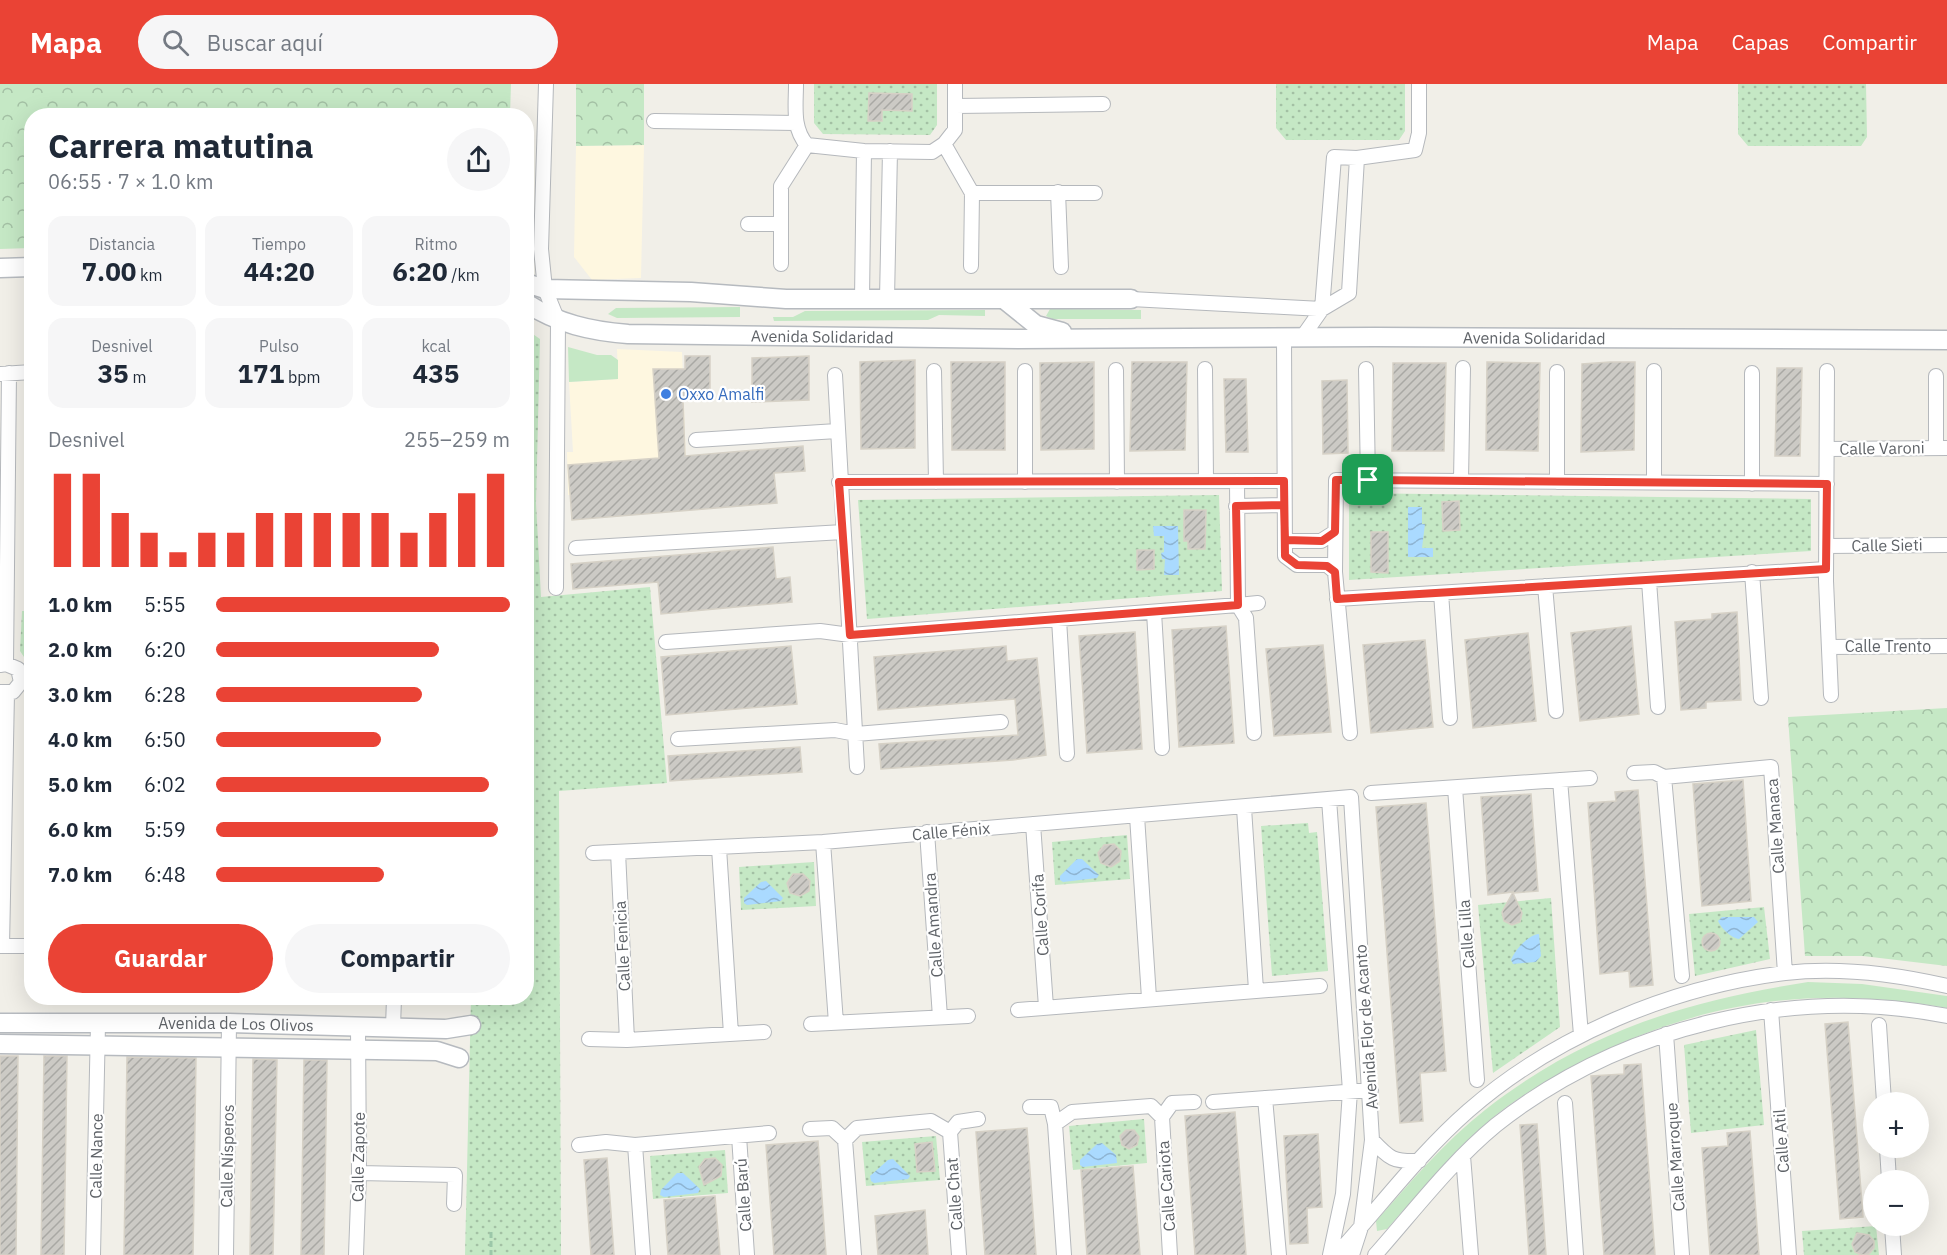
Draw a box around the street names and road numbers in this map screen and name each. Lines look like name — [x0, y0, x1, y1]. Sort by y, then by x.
street label: Avenida Solidaridad — [751, 326, 894, 347]
street label: Avenida Solidaridad — [1463, 327, 1606, 348]
street label: Calle Varoni — [1839, 437, 1925, 459]
street label: Calle Sieti — [1851, 534, 1923, 556]
street label: Calle Trento — [1845, 636, 1931, 656]
street label: Calle Manaca — [1762, 777, 1788, 874]
street label: Calle Fénix — [911, 818, 991, 844]
street label: Calle Amandra — [919, 871, 947, 978]
street label: Calle Corifa — [1027, 873, 1053, 957]
street label: Calle Lilla — [1454, 899, 1478, 969]
street label: Calle Fenicia — [610, 900, 634, 992]
street label: Avenida Flor de Acanto — [1350, 944, 1382, 1110]
street label: Avenida de Los Olivos — [158, 1013, 314, 1035]
street label: Calle Marroque — [1661, 1102, 1689, 1212]
street label: Calle Nísperos — [216, 1104, 238, 1208]
street label: Calle Atil — [1769, 1108, 1793, 1174]
street label: Calle Zapote — [347, 1112, 369, 1202]
street label: Calle Nance — [85, 1113, 107, 1199]
street label: Calle Cariota — [1153, 1139, 1179, 1232]
street label: Calle Chat — [941, 1157, 967, 1231]
street label: Calle Barú — [730, 1158, 756, 1232]

